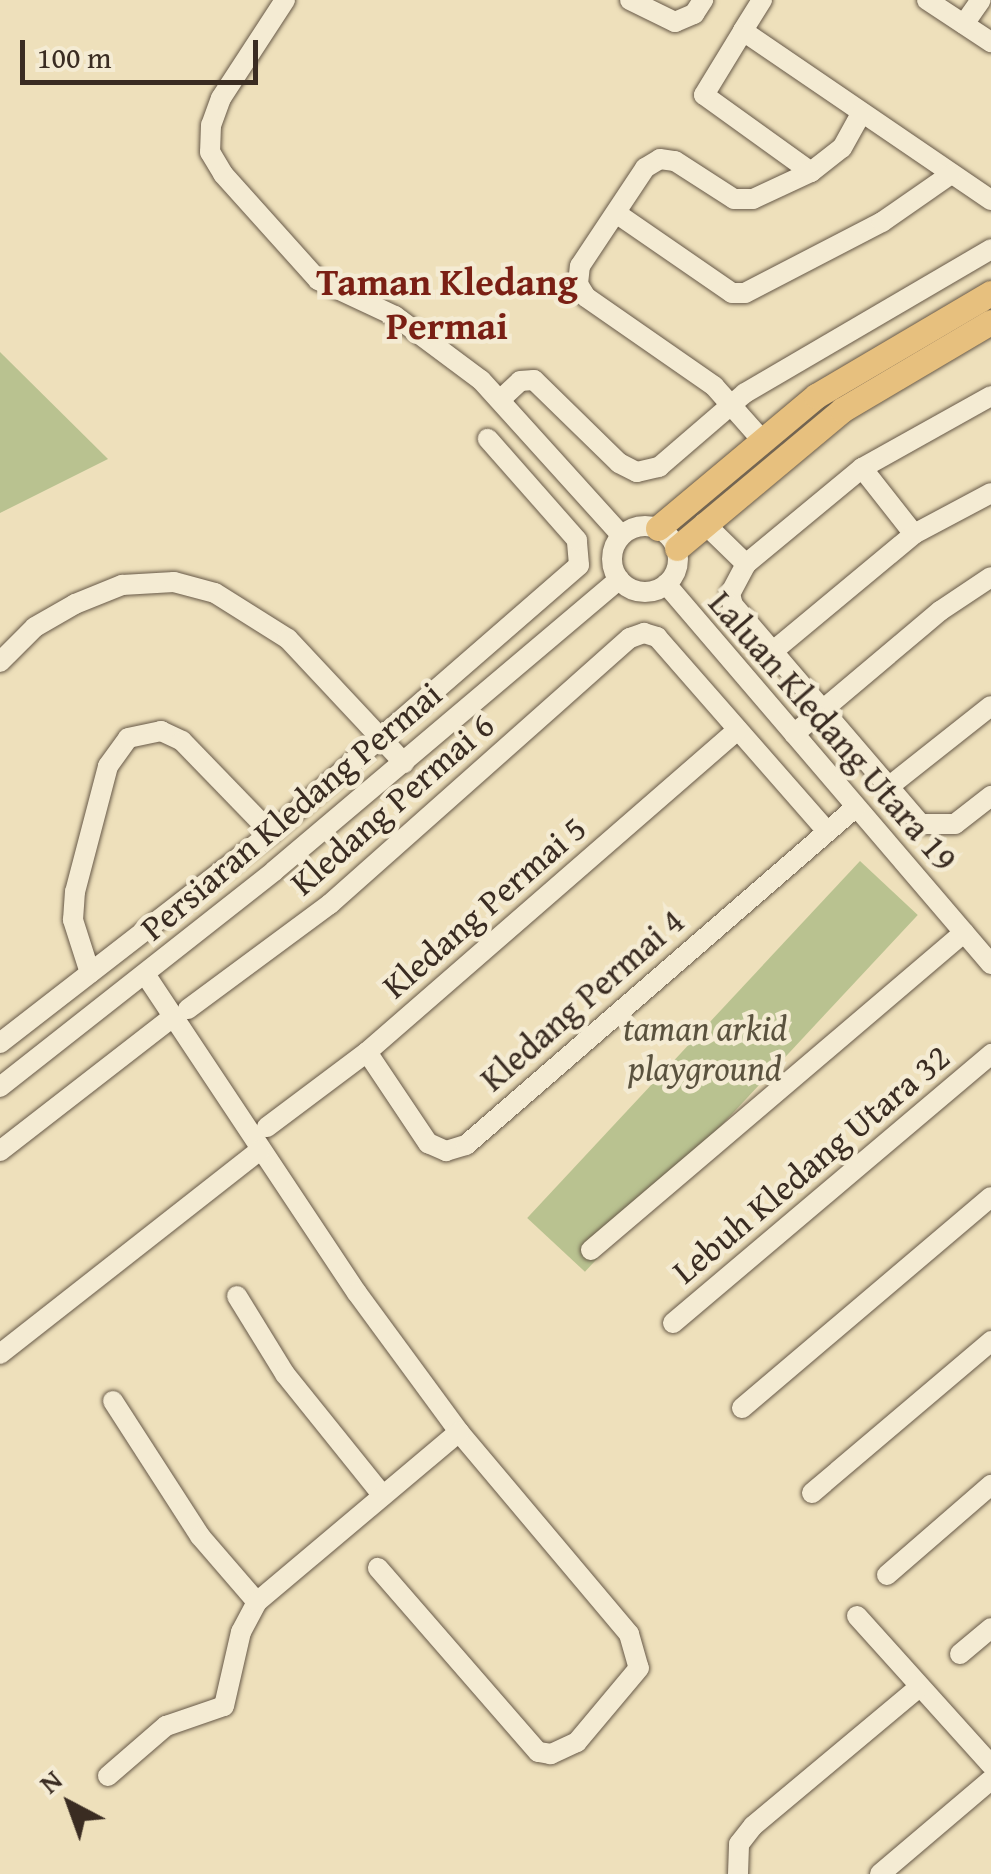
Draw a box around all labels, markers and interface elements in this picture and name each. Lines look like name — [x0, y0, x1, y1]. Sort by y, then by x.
scale bar — [25, 20, 262, 82]
text: 100 m — [37, 35, 111, 79]
district label: Taman Kledang Permai — [316, 259, 578, 348]
street label: Laluan Kledang Utara 19 — [700, 582, 966, 880]
street label: Persiaran Kledang Permai — [132, 673, 450, 949]
street label: Kledang Permai 6 — [282, 704, 502, 904]
street label: Kledang Permai 5 — [374, 807, 594, 1007]
street label: Kledang Permai 4 — [472, 900, 692, 1100]
park label: taman arkid playground — [623, 1007, 787, 1089]
street label: Lebuh Kledang Utara 32 — [664, 1036, 958, 1292]
north arrow — [20, 1754, 120, 1854]
text: N — [29, 1759, 71, 1803]

